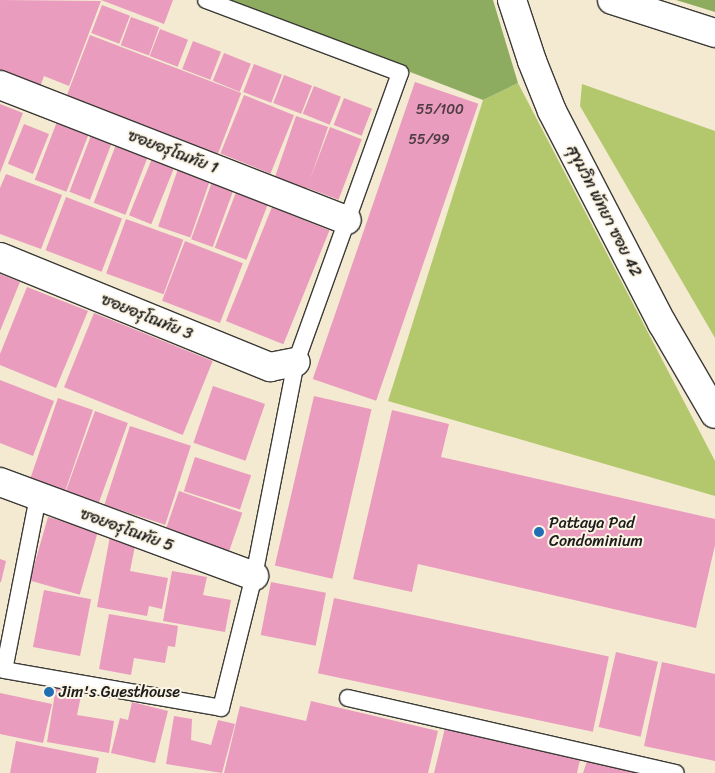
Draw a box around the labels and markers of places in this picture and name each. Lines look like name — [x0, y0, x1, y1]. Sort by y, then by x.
place label: Pattaya Pad Condominium — [549, 513, 643, 551]
marker: Pattaya Pad Condominium — [533, 526, 545, 538]
place label: Jim's Guesthouse — [59, 682, 182, 702]
marker: Jim's Guesthouse — [43, 686, 55, 698]

